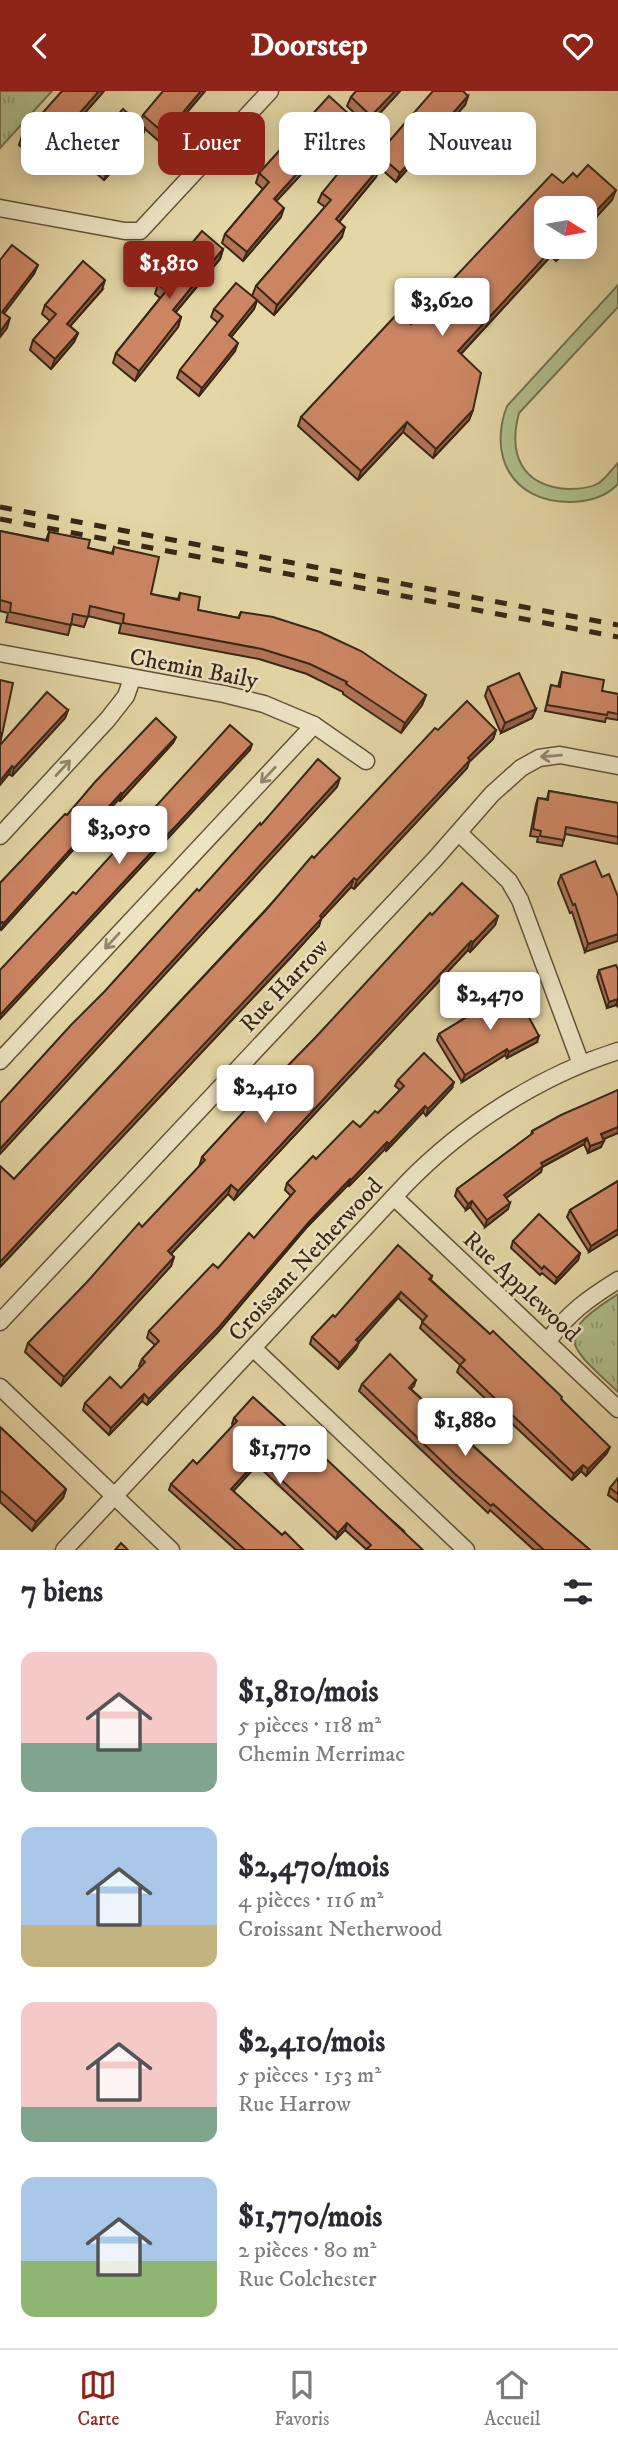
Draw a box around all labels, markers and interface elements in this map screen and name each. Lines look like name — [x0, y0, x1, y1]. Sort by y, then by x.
text: Doorstep — [250, 26, 368, 66]
icon: back — [21, 27, 59, 65]
icon: heart — [559, 27, 597, 65]
chip: Acheter — [21, 112, 144, 175]
chip: Louer — [158, 112, 265, 175]
chip: Filtres — [279, 112, 390, 175]
chip: Nouveau — [404, 112, 536, 175]
north arrow — [534, 196, 597, 259]
map controls — [534, 196, 597, 259]
pin: $1,810 — [112, 241, 226, 301]
text: $1,810 — [139, 249, 199, 278]
pin: $3,620 — [385, 279, 499, 338]
text: $3,620 — [411, 286, 473, 315]
street label: Chemin Baily — [127, 642, 261, 696]
one-way arrow — [540, 750, 563, 763]
one-way arrow — [55, 759, 71, 777]
one-way arrow — [259, 766, 276, 783]
pin: $3,050 — [62, 807, 176, 866]
text: $3,050 — [87, 814, 151, 843]
one-way arrow — [104, 932, 121, 949]
street label: Rue Harrow — [234, 932, 336, 1039]
pin: $2,470 — [433, 972, 547, 1032]
text: $2,470 — [456, 980, 524, 1009]
pin: $2,410 — [208, 1065, 322, 1125]
text: $2,410 — [233, 1073, 297, 1102]
street label: Croissant Netherwood — [222, 1171, 389, 1348]
street label: Rue Applewood — [456, 1225, 586, 1349]
pin: $1,880 — [408, 1399, 522, 1458]
text: $1,880 — [434, 1406, 496, 1435]
pin: $1,770 — [223, 1427, 337, 1486]
text: $1,770 — [249, 1434, 311, 1463]
icon: filters — [559, 1573, 597, 1611]
text: 7 biens — [21, 1574, 103, 1611]
text: $1,810/mois — [238, 1674, 378, 1711]
icon: home — [77, 1680, 161, 1764]
text: 5 pièces · 118 m² — [238, 1711, 381, 1740]
text: Chemin Merrimac — [238, 1740, 405, 1769]
text: $2,470/mois — [238, 1849, 389, 1886]
icon: home — [77, 1855, 161, 1939]
text: 4 pièces · 116 m² — [238, 1886, 383, 1915]
text: Croissant Netherwood — [238, 1915, 442, 1944]
text: $2,410/mois — [238, 2024, 385, 2061]
icon: home — [77, 2030, 161, 2114]
text: 5 pièces · 153 m² — [238, 2061, 381, 2090]
text: Rue Harrow — [238, 2090, 351, 2119]
text: $1,770/mois — [238, 2199, 382, 2236]
icon: home — [77, 2205, 161, 2289]
text: 2 pièces · 80 m² — [238, 2236, 377, 2265]
text: Rue Colchester — [238, 2265, 377, 2294]
tab: Carte — [78, 2366, 119, 2431]
tab: Favoris — [274, 2366, 329, 2431]
tab: Accueil — [484, 2366, 540, 2431]

